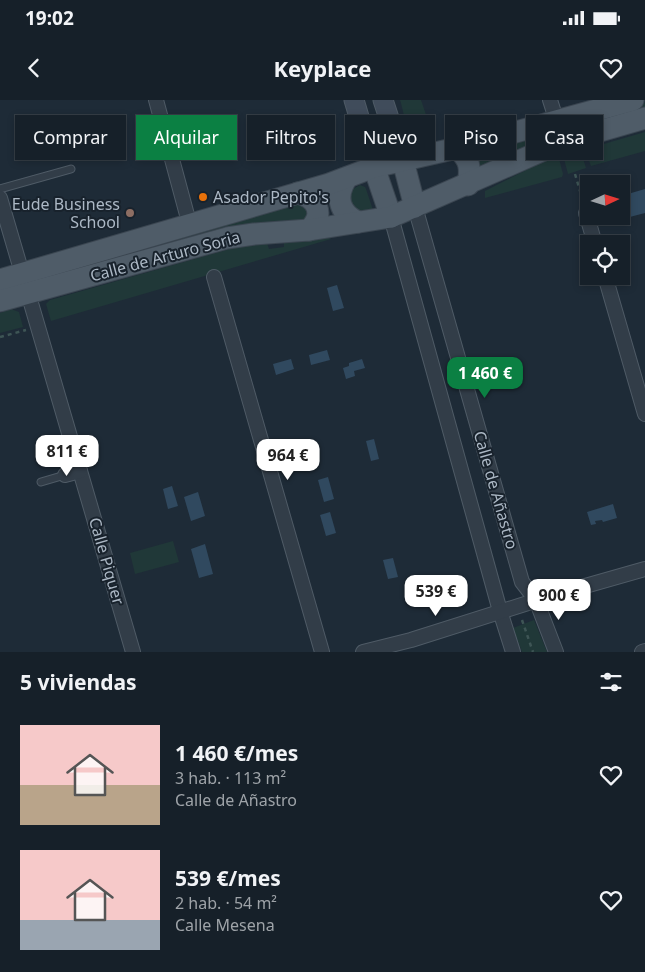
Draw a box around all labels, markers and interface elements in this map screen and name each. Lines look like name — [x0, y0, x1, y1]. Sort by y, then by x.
text: 19:02 — [25, 5, 74, 31]
text: Keyplace — [274, 53, 372, 83]
icon: back — [20, 54, 48, 82]
icon: heart — [597, 54, 625, 82]
chip: Comprar — [15, 115, 126, 160]
chip: Alquilar — [136, 115, 237, 160]
chip: Filtros — [247, 115, 335, 160]
chip: Nuevo — [345, 115, 435, 160]
chip: Piso — [445, 115, 516, 160]
chip: Casa — [526, 115, 603, 160]
north arrow — [580, 175, 630, 225]
map controls — [580, 175, 630, 285]
place label: Asador Pepito's — [213, 186, 329, 208]
marker: Asador Pepito's — [197, 191, 209, 203]
place label: Eude Business School — [12, 193, 120, 233]
marker: Eude Business School — [124, 207, 136, 219]
street label: Calle de Arturo Soria — [88, 225, 242, 287]
button: locate — [580, 235, 630, 285]
pin: 1 460 € — [439, 356, 531, 399]
text: 1 460 € — [458, 362, 512, 384]
street label: Calle de Añastro — [469, 428, 523, 552]
pin: 811 € — [32, 434, 102, 477]
pin: 964 € — [253, 438, 323, 481]
text: 811 € — [47, 440, 87, 462]
text: 964 € — [268, 444, 308, 466]
street label: Calle Piquer — [84, 515, 130, 608]
pin: 539 € — [401, 574, 471, 617]
pin: 900 € — [524, 578, 594, 621]
text: 539 € — [416, 580, 456, 602]
text: 900 € — [539, 584, 579, 606]
text: 5 viviendas — [20, 668, 137, 696]
icon: filters — [597, 668, 625, 696]
text: 1 460 €/mes — [175, 739, 298, 767]
icon: home — [60, 745, 120, 805]
icon: heart — [597, 761, 625, 789]
text: 3 hab. · 113 m² — [175, 767, 286, 789]
text: Calle de Añastro — [175, 789, 297, 811]
text: 539 €/mes — [175, 864, 281, 892]
icon: home — [60, 870, 120, 930]
icon: heart — [597, 886, 625, 914]
text: 2 hab. · 54 m² — [175, 892, 277, 914]
text: Calle Mesena — [175, 914, 275, 936]

